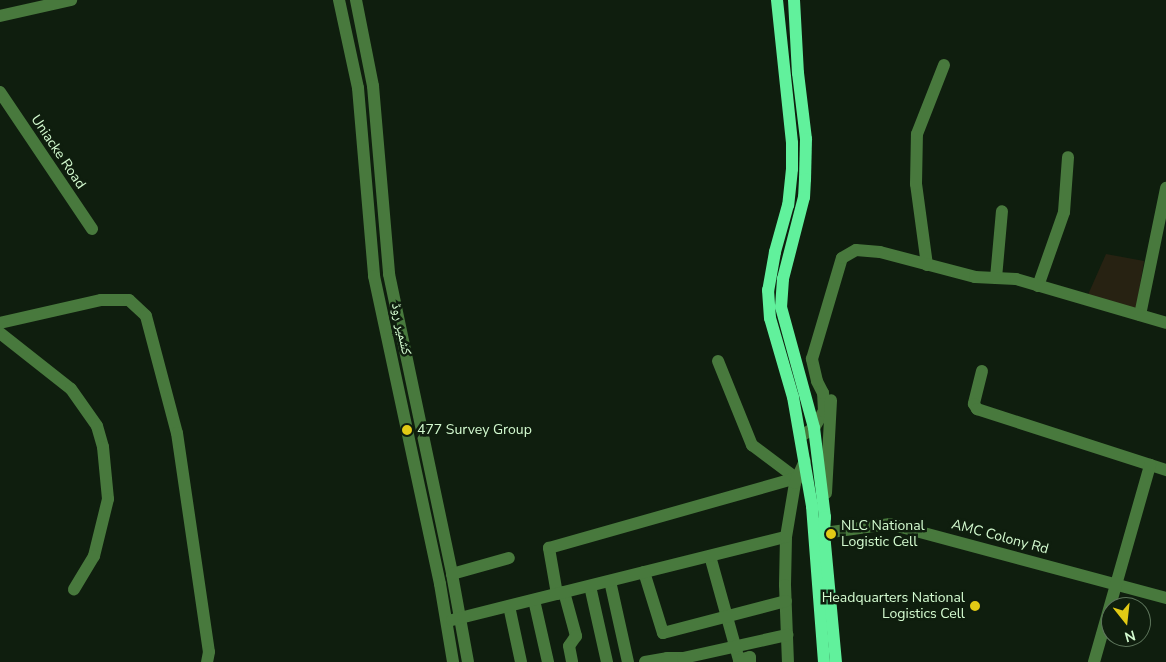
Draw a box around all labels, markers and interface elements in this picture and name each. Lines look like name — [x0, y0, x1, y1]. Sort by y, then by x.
street label: Uniacke Road — [27, 112, 89, 192]
street label: کشمیر روڈ — [387, 301, 415, 357]
place label: 477 Survey Group — [417, 422, 532, 438]
marker: 477 Survey Group — [401, 424, 413, 436]
street label: AMC Colony Rd — [950, 516, 1050, 558]
place label: NLC National Logistic Cell — [841, 518, 925, 550]
marker: NLC National Logistic Cell — [825, 528, 837, 540]
place label: Headquarters National Logistics Cell — [822, 590, 965, 622]
north arrow — [1101, 597, 1151, 647]
marker: Headquarters National Logistics Cell — [969, 600, 981, 612]
text: N — [1122, 625, 1138, 647]

